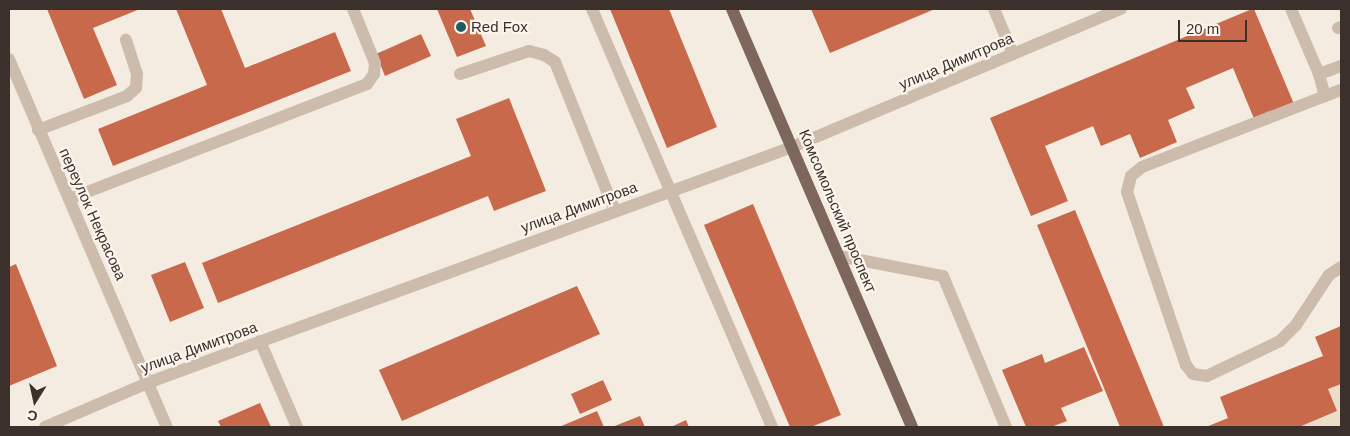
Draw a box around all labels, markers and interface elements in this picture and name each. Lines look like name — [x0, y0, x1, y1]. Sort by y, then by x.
scale bar — [1180, 10, 1249, 42]
place label: Red Fox — [471, 18, 528, 36]
text: 20 m — [1186, 20, 1219, 37]
marker: Red Fox — [455, 21, 467, 33]
street label: улица Димитрова — [896, 29, 1016, 93]
street label: Комсомольский проспект — [795, 127, 881, 295]
street label: переулок Некрасова — [56, 145, 130, 283]
street label: улица Димитрова — [518, 178, 640, 236]
street label: улица Димитрова — [138, 318, 260, 376]
north arrow — [10, 376, 60, 426]
text: С — [26, 407, 39, 425]

